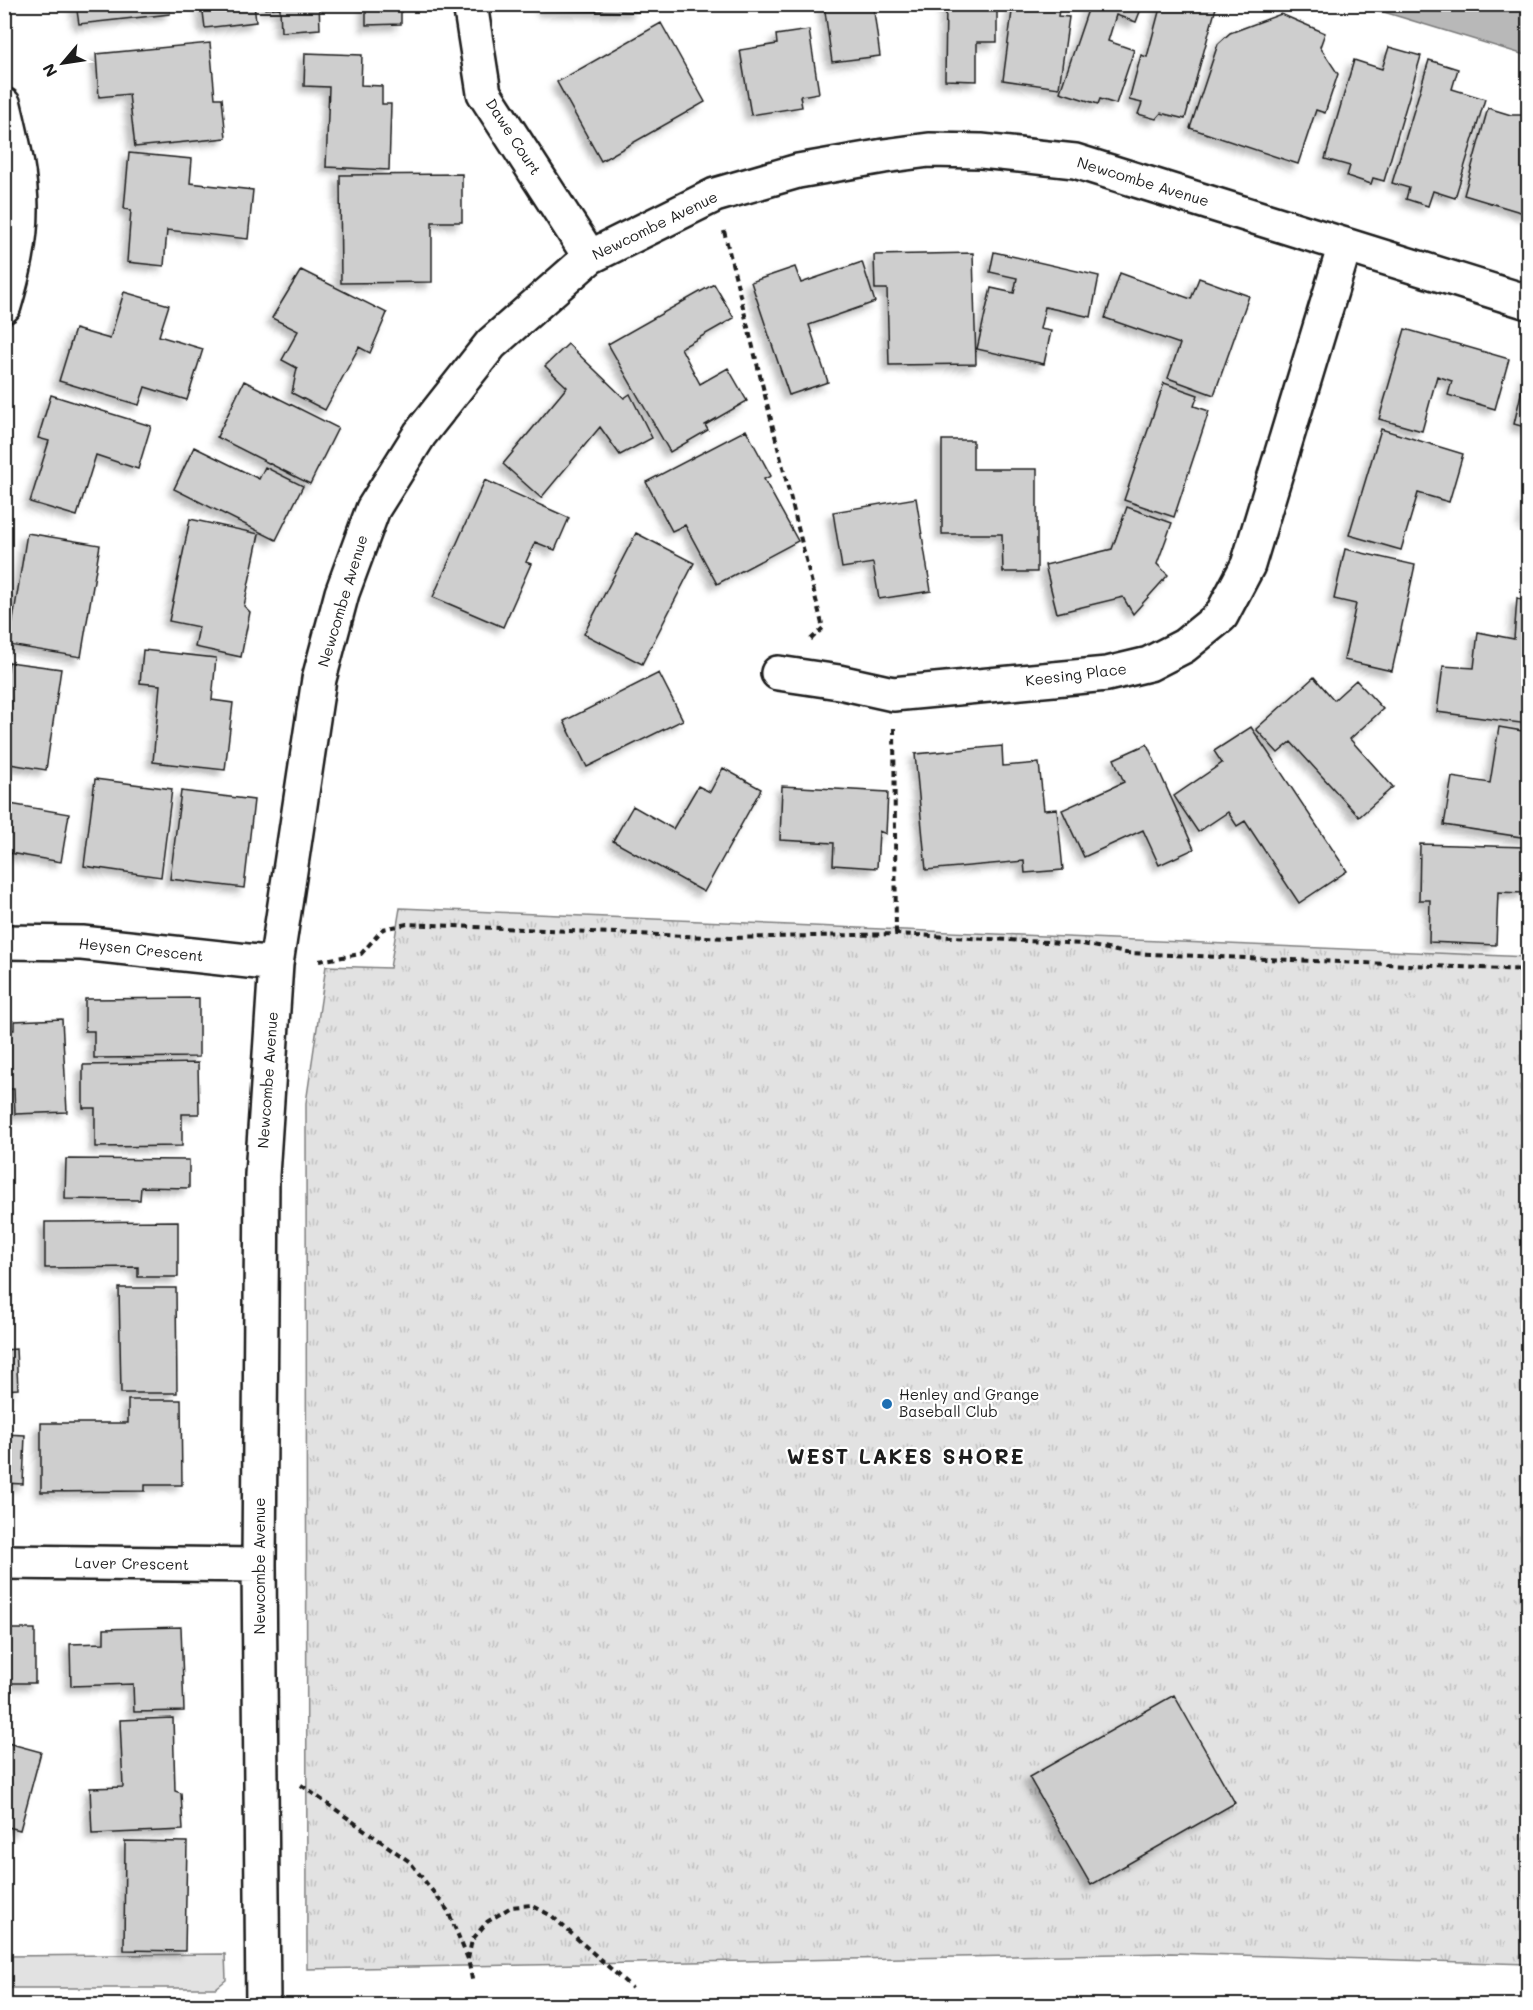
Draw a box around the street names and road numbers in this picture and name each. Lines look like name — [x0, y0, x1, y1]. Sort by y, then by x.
street label: Dawe Court — [482, 94, 546, 179]
street label: Newcombe Avenue — [1075, 151, 1212, 211]
street label: Newcombe Avenue — [589, 186, 721, 264]
street label: Newcombe Avenue — [312, 532, 372, 669]
street label: Keesing Place — [1024, 658, 1128, 690]
street label: Heysen Crescent — [78, 933, 204, 966]
street label: Newcombe Avenue — [252, 1011, 282, 1149]
street label: Newcombe Avenue — [249, 1497, 269, 1635]
street label: Laver Crescent — [75, 1552, 189, 1574]

